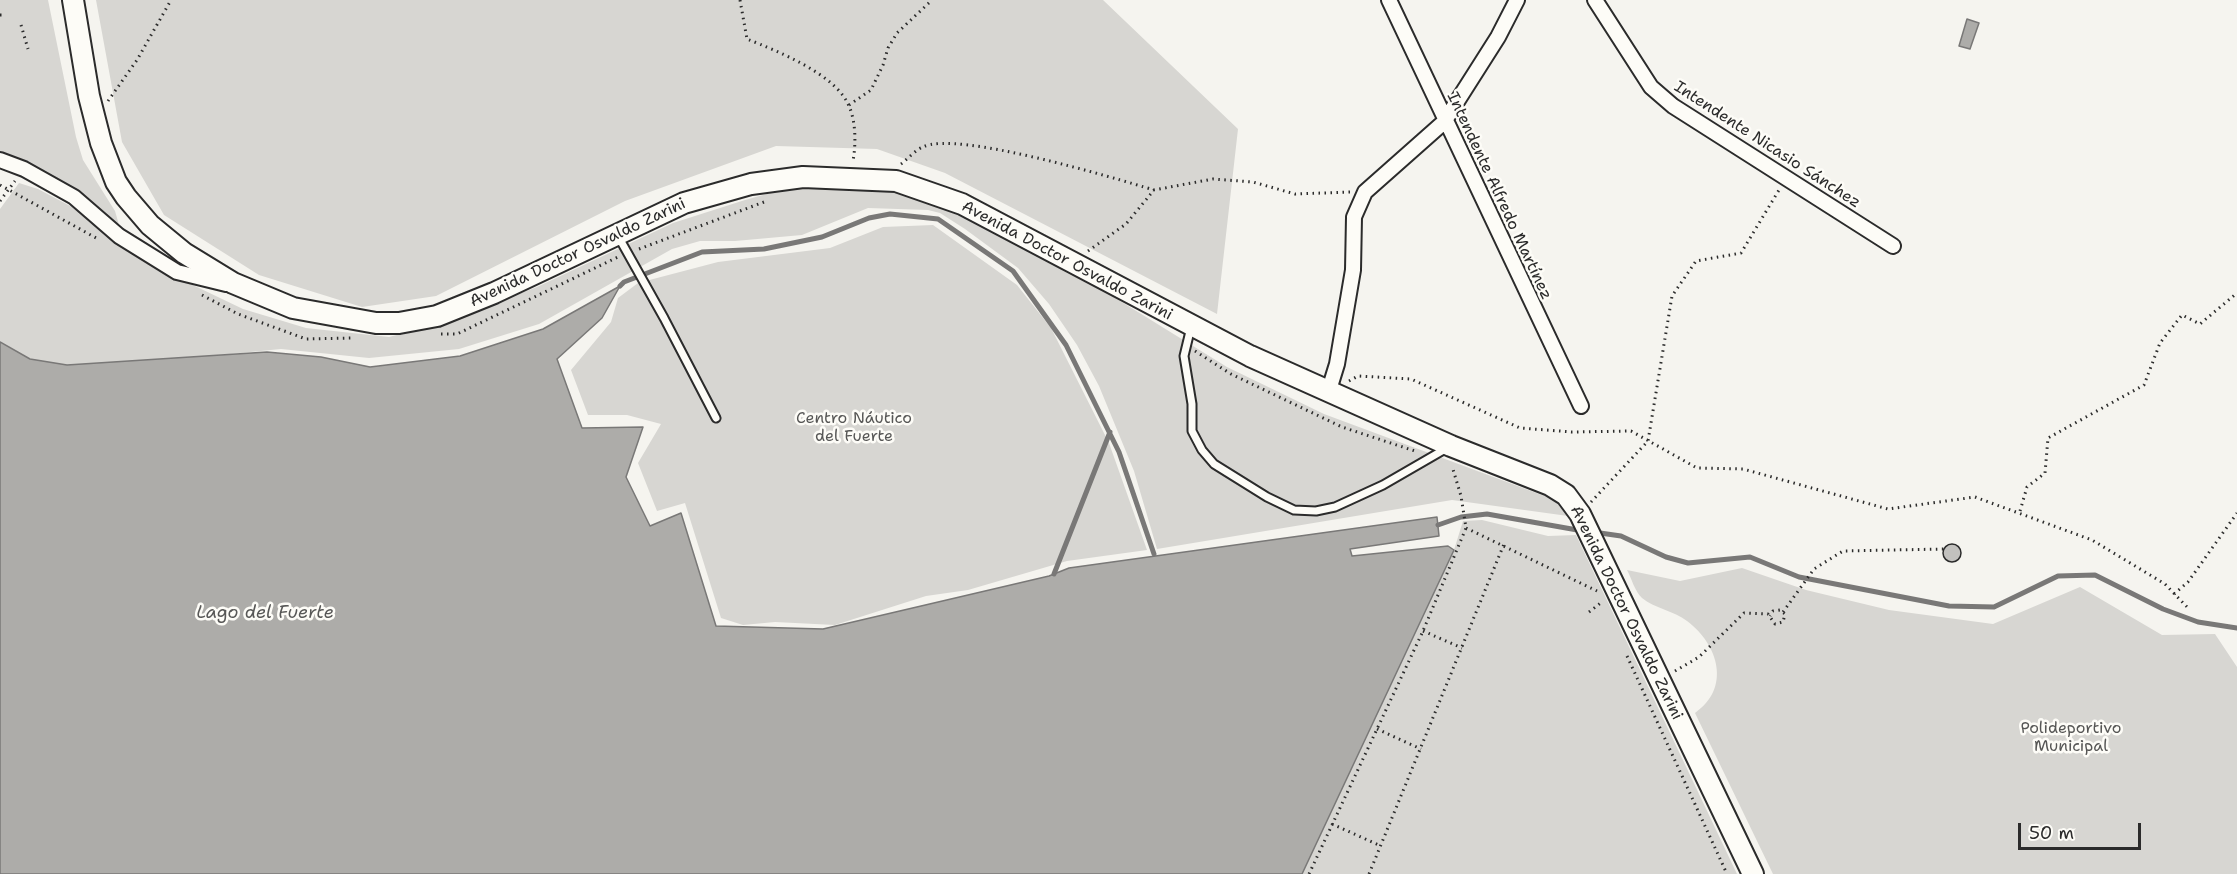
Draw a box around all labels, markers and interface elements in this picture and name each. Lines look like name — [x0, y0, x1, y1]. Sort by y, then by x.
street label: Intendente Nicasio Sánchez — [1670, 77, 1864, 213]
street label: Intendente Alfredo Martínez — [1442, 89, 1556, 303]
street label: Avenida Doctor Osvaldo Zarini — [467, 194, 689, 312]
street label: Avenida Doctor Osvaldo Zarini — [958, 197, 1176, 325]
park label: Centro Náutico del Fuerte — [796, 409, 912, 447]
street label: Avenida Doctor Osvaldo Zarini — [1566, 503, 1686, 723]
water label: Lago del Fuerte — [196, 602, 334, 624]
park label: Polideportivo Municipal — [2020, 719, 2122, 757]
scale bar — [2021, 811, 2144, 849]
text: 50 m — [2029, 821, 2074, 845]

